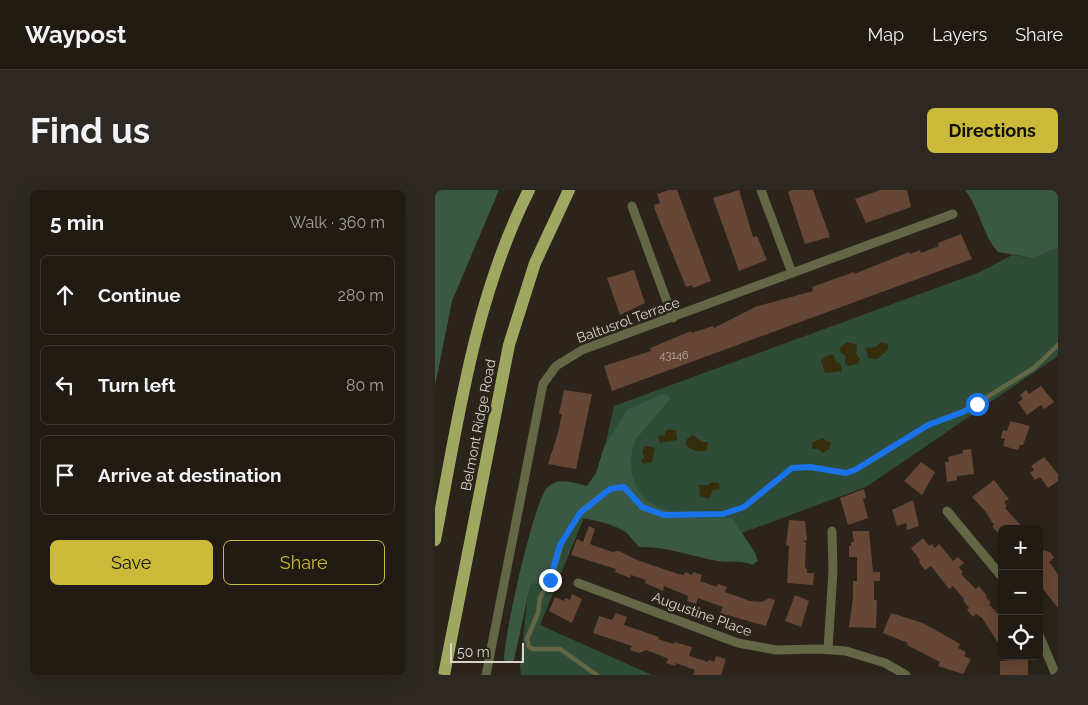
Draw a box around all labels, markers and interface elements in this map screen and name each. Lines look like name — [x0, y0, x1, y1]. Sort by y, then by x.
text: Waypost — [25, 20, 126, 49]
text: Map — [868, 24, 904, 45]
text: Layers — [932, 24, 987, 45]
text: Share — [1015, 24, 1063, 45]
button: Directions — [927, 108, 1058, 153]
text: Find us — [30, 110, 150, 151]
text: 5 min — [50, 210, 104, 235]
text: Walk · 360 m — [290, 213, 385, 232]
icon: ahead — [51, 281, 79, 309]
text: Continue — [98, 284, 181, 306]
text: 280 m — [338, 286, 384, 305]
street label: Baltusrol Terrace — [574, 294, 682, 346]
house number: 43146 — [659, 349, 689, 362]
street label: Belmont Ridge Road — [457, 358, 499, 492]
icon: left — [51, 371, 79, 399]
text: Turn left — [98, 374, 175, 396]
text: 80 m — [346, 376, 384, 395]
route start — [966, 393, 989, 416]
icon: arrive — [51, 461, 79, 489]
text: Arrive at destination — [98, 464, 282, 486]
map controls — [998, 525, 1043, 660]
button: + — [998, 525, 1043, 570]
button: Save — [50, 540, 213, 585]
button: Share — [223, 540, 385, 585]
route end — [539, 569, 562, 592]
button: − — [998, 570, 1043, 615]
street label: Augustine Place — [650, 589, 754, 639]
button: locate — [998, 615, 1043, 660]
scale bar — [450, 640, 524, 663]
text: 50 m — [457, 644, 490, 660]

